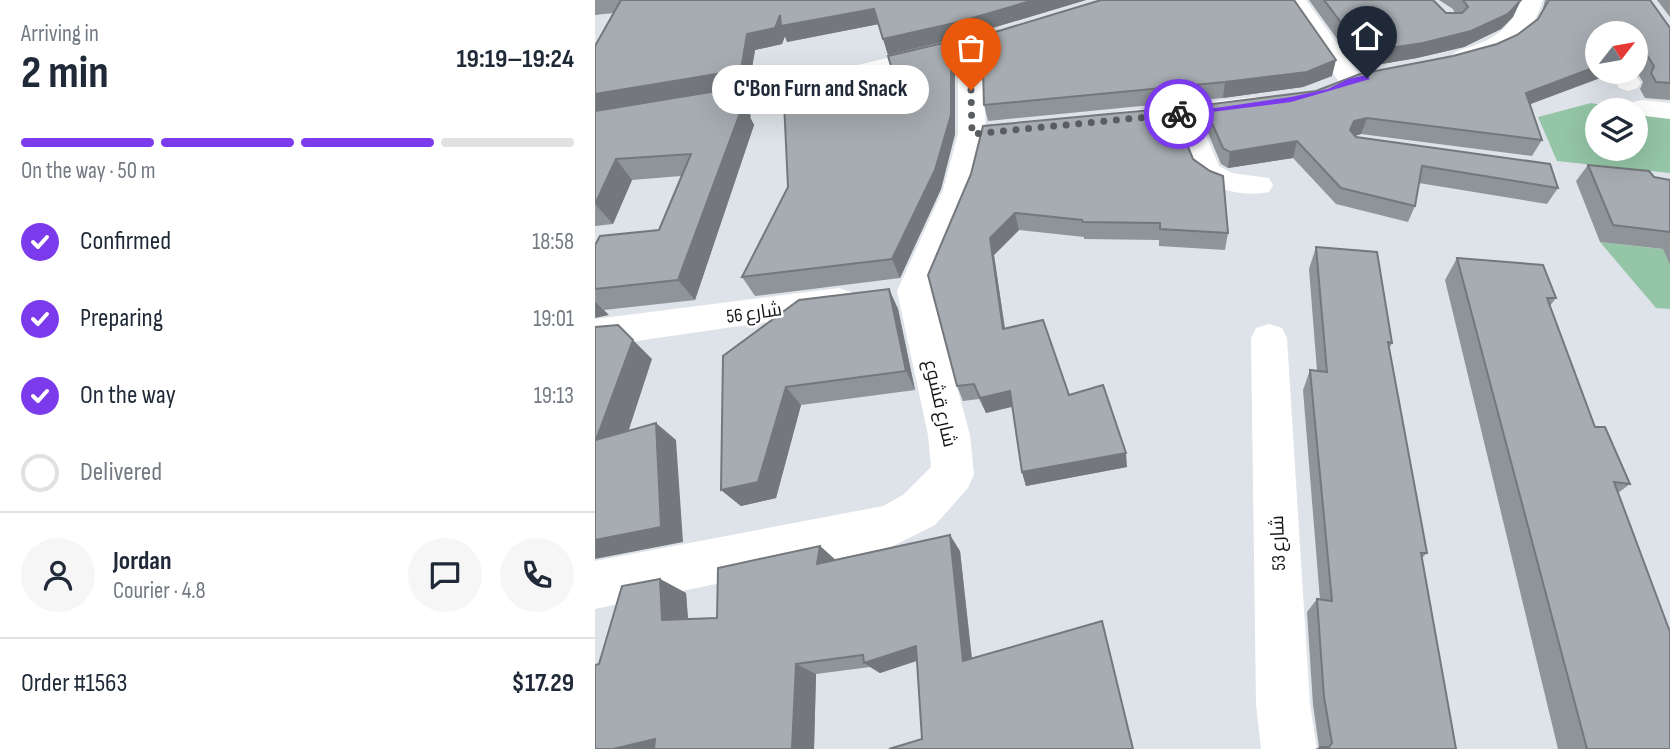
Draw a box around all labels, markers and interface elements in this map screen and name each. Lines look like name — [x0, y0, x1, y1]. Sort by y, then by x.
pin — [1337, 6, 1397, 78]
icon: home — [1348, 17, 1386, 55]
pin — [941, 18, 1001, 90]
text: Arriving in — [21, 20, 99, 48]
north arrow — [1585, 21, 1649, 84]
map controls — [1585, 21, 1648, 161]
icon: bag — [952, 29, 990, 67]
text: 19:19–19:24 — [456, 44, 574, 75]
text: 2 min — [21, 46, 109, 101]
callout: C'Bon Furn and Snack — [712, 66, 929, 114]
text: C'Bon Furn and Snack — [734, 75, 907, 103]
courier — [1144, 79, 1214, 149]
icon: bike — [1160, 95, 1198, 133]
button: layers — [1585, 98, 1648, 161]
text: On the way · 50 m — [21, 157, 155, 185]
icon: check — [21, 223, 59, 261]
text: Confirmed — [80, 226, 171, 257]
text: 18:58 — [532, 228, 574, 256]
street label: شارع 56 — [725, 298, 784, 330]
icon: check — [21, 300, 59, 338]
text: Preparing — [80, 303, 163, 334]
text: 19:01 — [533, 305, 574, 333]
street label: شارع قشوع — [917, 357, 961, 450]
icon: check — [21, 377, 59, 415]
text: On the way — [80, 380, 176, 411]
text: 19:13 — [534, 382, 574, 410]
text: Delivered — [80, 457, 162, 488]
street label: شارع 53 — [1266, 515, 1292, 571]
button: person — [21, 538, 95, 612]
button: chat — [408, 538, 482, 612]
button: phone — [500, 538, 574, 612]
text: Jordan — [113, 546, 171, 577]
text: Courier · 4.8 — [113, 577, 206, 605]
text: Order #1563 — [21, 668, 127, 699]
text: $17.29 — [512, 668, 574, 699]

